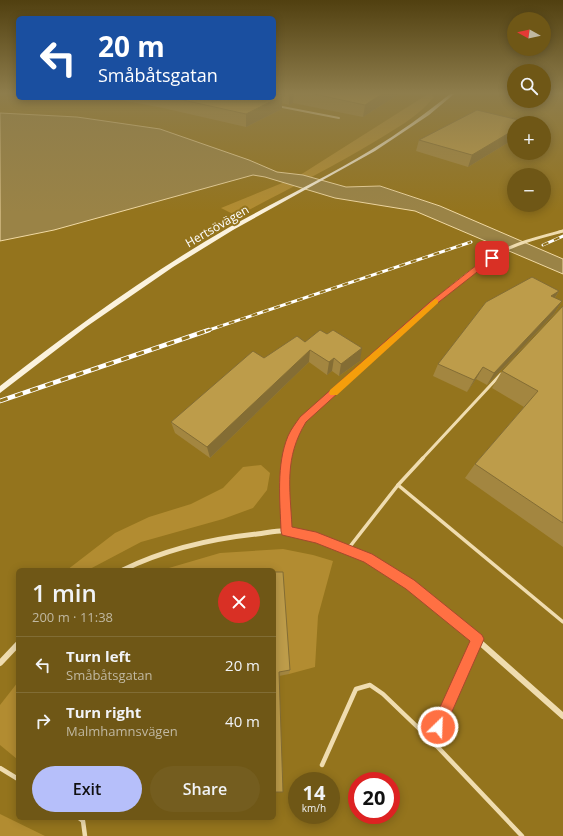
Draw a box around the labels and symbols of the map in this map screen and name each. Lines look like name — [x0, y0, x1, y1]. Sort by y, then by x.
north arrow — [507, 12, 551, 56]
street label: Hertsövägen — [182, 201, 252, 251]
pin — [475, 241, 509, 275]
position arrow — [417, 706, 459, 748]
speed limit sign: 20 — [348, 772, 400, 824]

